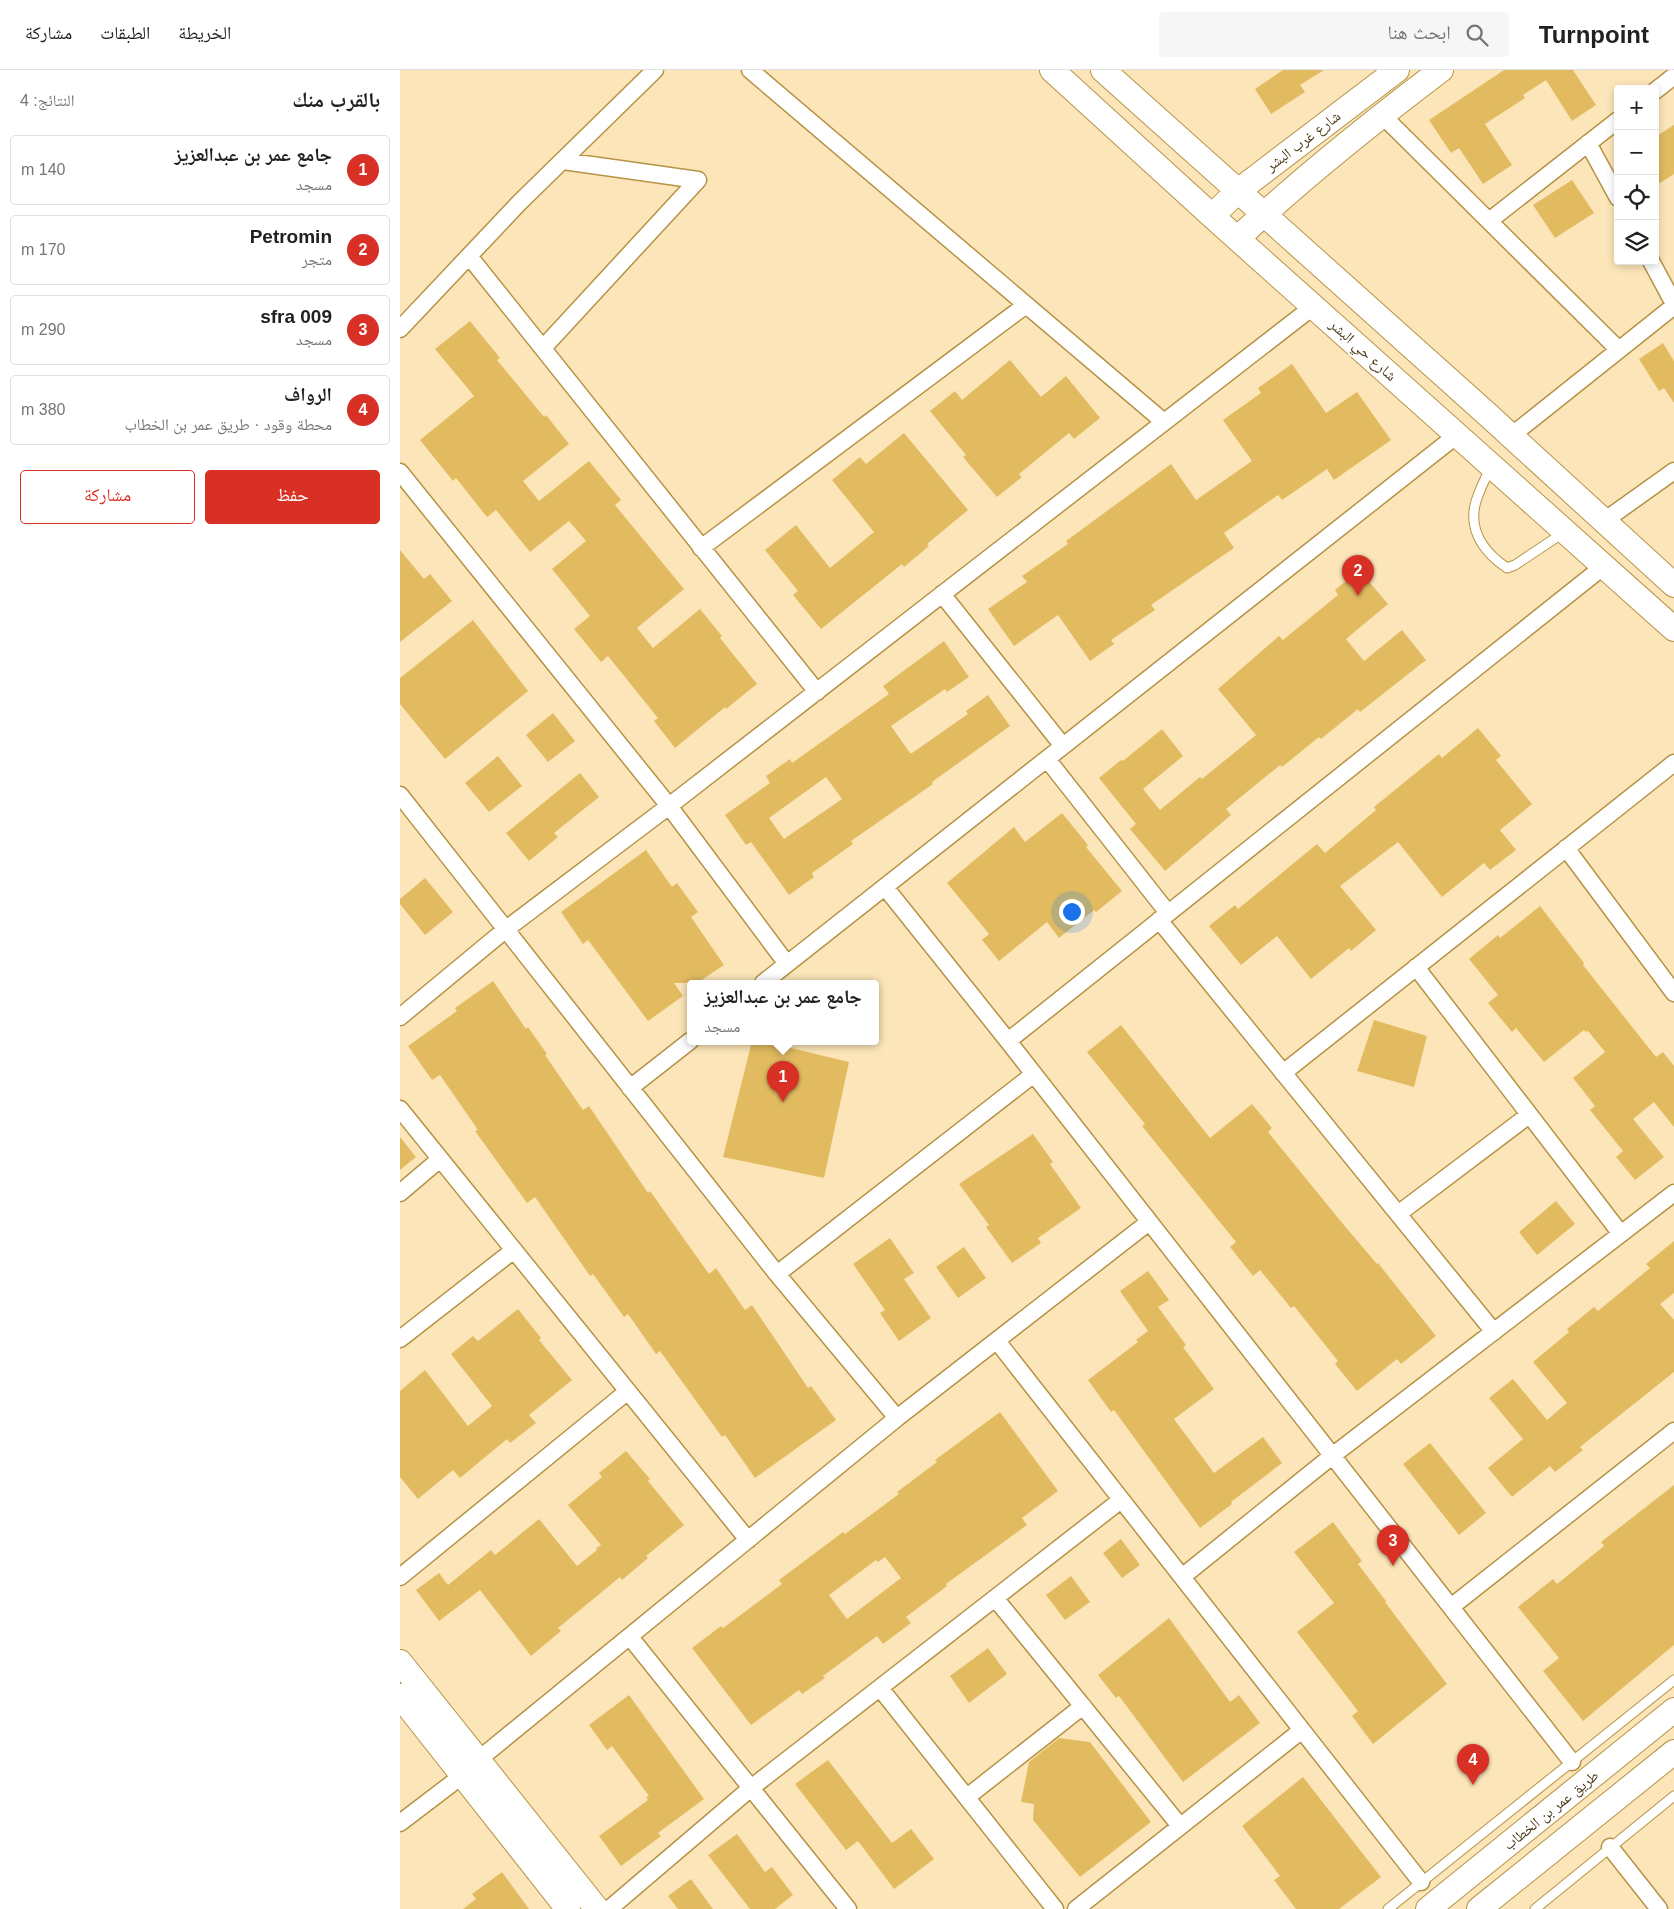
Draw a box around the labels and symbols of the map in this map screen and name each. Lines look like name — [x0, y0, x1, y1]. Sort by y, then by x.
street label: شارع غرب البشر — [1261, 107, 1345, 176]
street label: شارع حي البشر — [1323, 315, 1400, 387]
pin: 2 — [1342, 555, 1374, 596]
your location — [1059, 899, 1085, 925]
pin: 1 — [767, 1061, 799, 1102]
pin: 3 — [1377, 1525, 1409, 1566]
pin: 4 — [1457, 1744, 1489, 1785]
street label: طريق عمر بن الخطاب — [1500, 1766, 1603, 1855]

